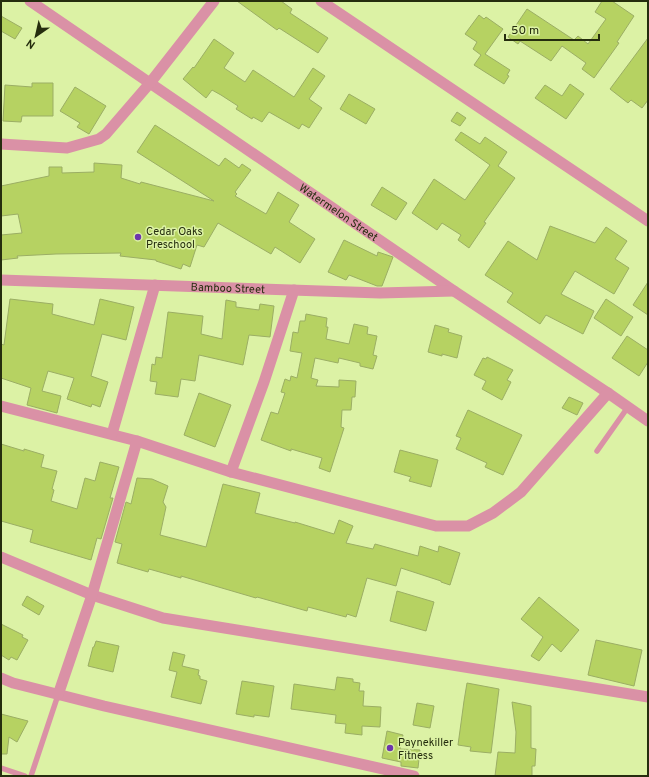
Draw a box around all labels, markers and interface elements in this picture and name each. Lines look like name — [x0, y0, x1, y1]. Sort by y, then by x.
north arrow — [16, 16, 56, 56]
scale bar — [505, 16, 599, 42]
text: 50 m — [511, 23, 539, 39]
text: N — [24, 35, 38, 51]
street label: Watermelon Street — [296, 181, 380, 245]
place label: Cedar Oaks Preschool — [146, 225, 203, 252]
marker: Cedar Oaks Preschool — [133, 232, 143, 242]
street label: Bamboo Street — [190, 281, 265, 297]
place label: Paynekiller Fitness — [398, 736, 454, 763]
marker: Paynekiller Fitness — [385, 743, 395, 753]

